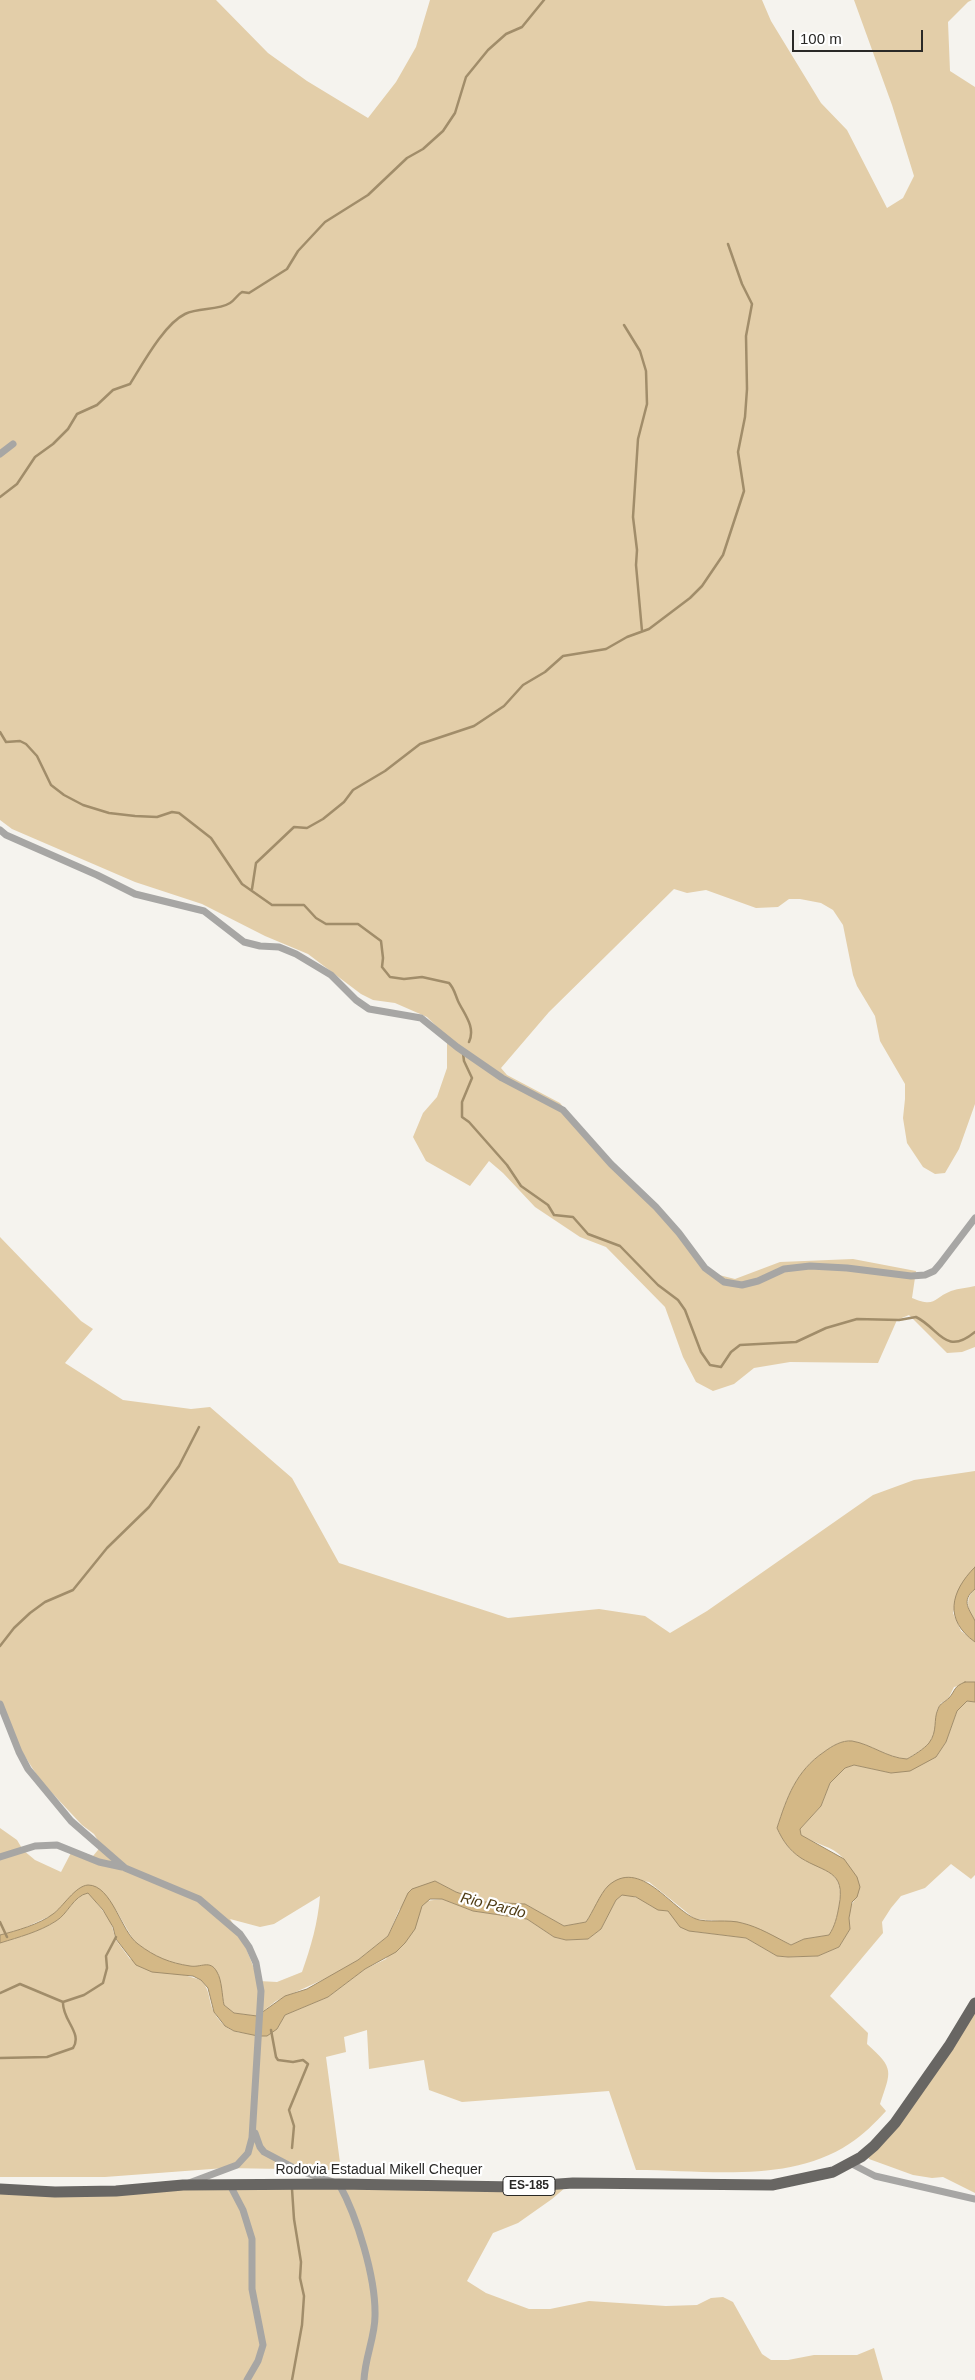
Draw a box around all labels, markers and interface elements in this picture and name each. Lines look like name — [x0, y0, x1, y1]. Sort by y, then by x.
scale bar — [795, 20, 926, 52]
text: 100 m — [800, 30, 842, 47]
water label: Rio Pardo — [458, 1889, 528, 1923]
street label: Rodovia Estadual Mikell Chequer — [276, 2162, 482, 2178]
road number: ES-185 — [503, 2176, 555, 2196]

